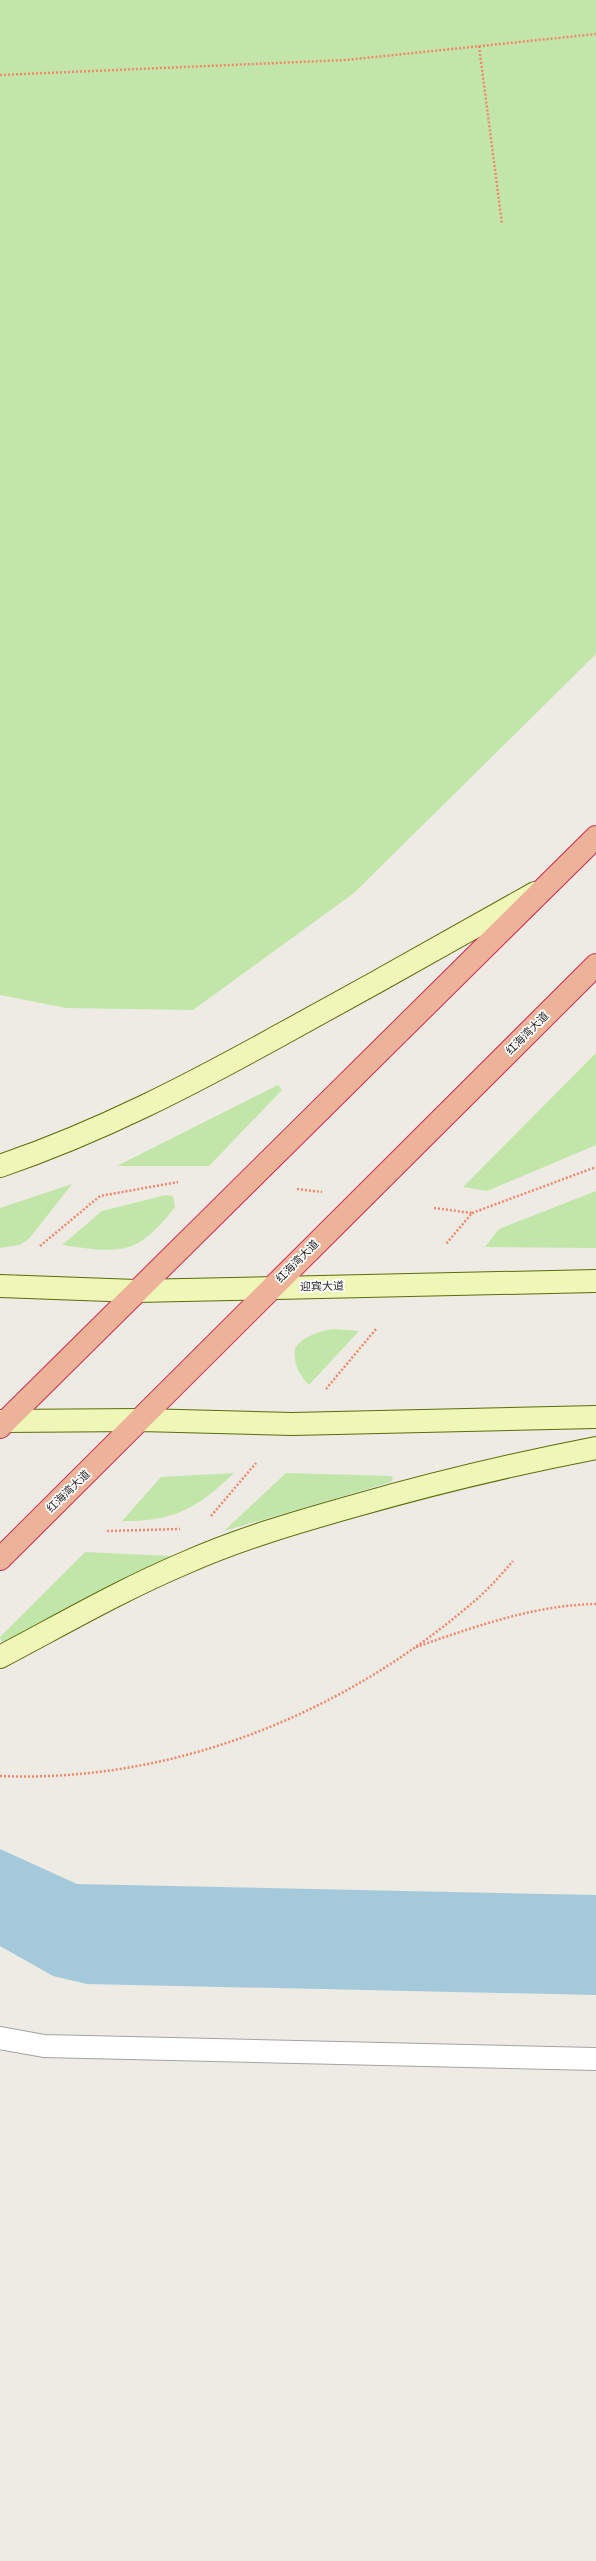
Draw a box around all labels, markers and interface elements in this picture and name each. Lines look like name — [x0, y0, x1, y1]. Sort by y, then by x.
street label: 红海湾大道 — [503, 1009, 551, 1057]
street label: 红海湾大道 — [273, 1237, 321, 1285]
street label: 迎宾大道 — [300, 1280, 344, 1293]
street label: 红海湾大道 — [44, 1468, 93, 1515]

